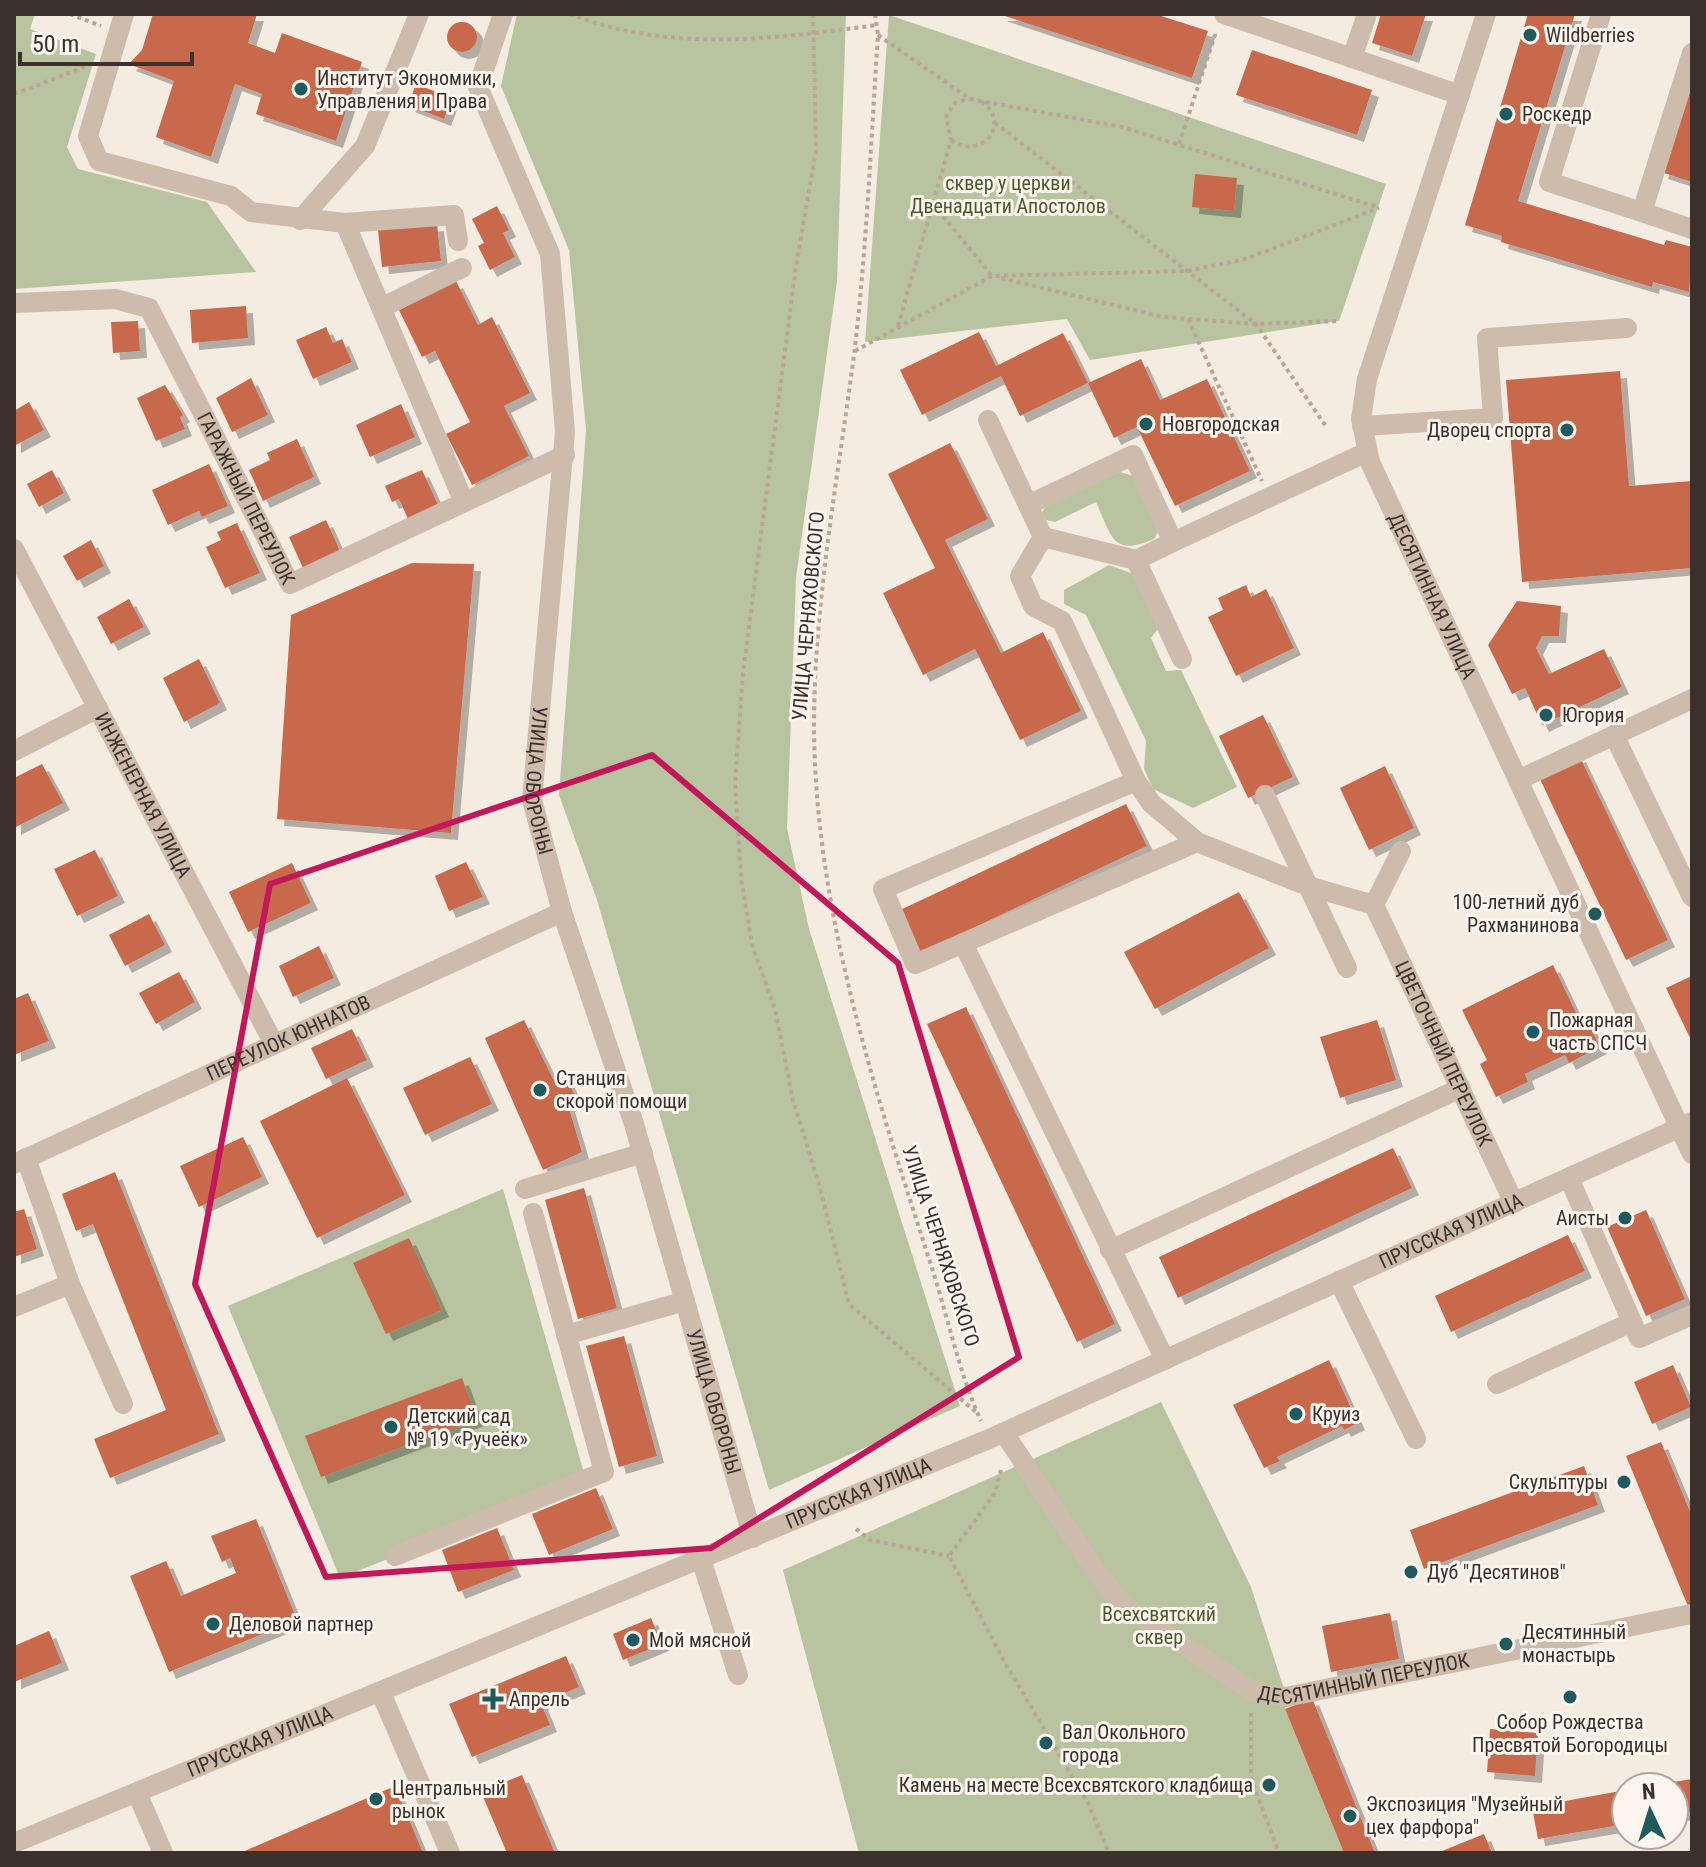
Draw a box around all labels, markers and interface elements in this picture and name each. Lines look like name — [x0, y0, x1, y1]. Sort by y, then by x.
scale bar — [20, 16, 192, 66]
place label: Wildberries — [1546, 23, 1635, 47]
marker: Wildberries — [1521, 26, 1539, 44]
text: 50 m — [32, 30, 79, 58]
place label: Институт Экономики, Управления и Права — [317, 66, 496, 113]
marker: Институт Экономики, Управления и Права — [292, 80, 310, 98]
place label: Роскедр — [1522, 102, 1592, 126]
marker: Роскедр — [1497, 105, 1515, 123]
park label: сквер у церкви Двенадцати Апостолов — [910, 171, 1106, 218]
street label: ГАРАЖНЫЙ ПЕРЕУЛОК — [192, 408, 301, 589]
place label: Новгородская — [1162, 412, 1280, 436]
marker: Новгородская — [1137, 415, 1155, 433]
place label: Дворец спорта — [1427, 418, 1551, 442]
marker: Дворец спорта — [1558, 421, 1576, 439]
street label: ДЕСЯТИННАЯ УЛИЦА — [1383, 509, 1481, 683]
street label: УЛИЦА ЧЕРНЯХОВСКОГО — [787, 510, 829, 722]
place label: Югория — [1562, 703, 1624, 727]
street label: УЛИЦА ОБОРОНЫ — [520, 705, 558, 857]
marker: Югория — [1537, 706, 1555, 724]
street label: ИНЖЕНЕРНАЯ УЛИЦА — [90, 708, 197, 882]
place label: 100-летний дуб Рахманинова — [1453, 890, 1579, 937]
marker: 100-летний дуб Рахманинова — [1586, 905, 1604, 923]
street label: ЦВЕТОЧНЫЙ ПЕРЕУЛОК — [1390, 957, 1498, 1151]
street label: ПЕРЕУЛОК ЮННАТОВ — [203, 990, 374, 1086]
place label: Пожарная часть СПСЧ — [1549, 1008, 1647, 1055]
marker: Пожарная часть СПСЧ — [1524, 1023, 1542, 1041]
place label: Станция скорой помощи — [556, 1066, 687, 1113]
marker: Станция скорой помощи — [531, 1081, 549, 1099]
street label: УЛИЦА ЧЕРНЯХОВСКОГО — [897, 1142, 985, 1350]
street label: ПРУССКАЯ УЛИЦА — [1375, 1188, 1527, 1274]
place label: Аисты — [1556, 1206, 1609, 1230]
marker: Аисты — [1616, 1209, 1634, 1227]
street label: УЛИЦА ОБОРОНЫ — [682, 1326, 746, 1477]
place label: Круиз — [1312, 1402, 1360, 1426]
place label: Детский сад № 19 «Ручеёк» — [407, 1404, 528, 1451]
marker: Круиз — [1287, 1405, 1305, 1423]
marker: Детский сад № 19 «Ручеёк» — [382, 1418, 400, 1436]
street label: ПРУССКАЯ УЛИЦА — [782, 1452, 935, 1534]
place label: Скульптуры — [1509, 1470, 1608, 1494]
marker: Скульптуры — [1615, 1473, 1633, 1491]
place label: Дуб "Десятинов" — [1427, 1560, 1566, 1584]
marker: Дуб "Десятинов" — [1402, 1563, 1420, 1581]
park label: Всехсвятский сквер — [1102, 1602, 1216, 1649]
place label: Деловой партнер — [229, 1612, 373, 1636]
marker: Деловой партнер — [204, 1615, 222, 1633]
place label: Десятинный монастырь — [1522, 1620, 1626, 1667]
place label: Мой мясной — [649, 1628, 751, 1652]
marker: Мой мясной — [624, 1631, 642, 1649]
marker: Десятинный монастырь — [1497, 1635, 1515, 1653]
street label: ДЕСЯТИННЫЙ ПЕРЕУЛОК — [1256, 1648, 1472, 1710]
place label: Апрель — [509, 1687, 570, 1711]
marker: Собор Рождества Пресвятой Богородицы — [1561, 1688, 1579, 1706]
marker: Апрель — [484, 1690, 502, 1708]
street label: ПРУССКАЯ УЛИЦА — [183, 1700, 336, 1782]
place label: Собор Рождества Пресвятой Богородицы — [1472, 1710, 1668, 1757]
place label: Вал Окольного города — [1062, 1720, 1186, 1767]
marker: Вал Окольного города — [1037, 1734, 1055, 1752]
north arrow — [1610, 1771, 1690, 1851]
place label: Камень на месте Всехсвятского кладбища — [899, 1773, 1253, 1797]
place label: Центральный рынок — [392, 1776, 506, 1823]
marker: Камень на месте Всехсвятского кладбища — [1260, 1776, 1278, 1794]
text: N — [1641, 1779, 1656, 1804]
marker: Центральный рынок — [367, 1790, 385, 1808]
place label: Экспозиция "Музейный цех фарфора" — [1366, 1792, 1563, 1839]
marker: Экспозиция "Музейный цех фарфора" — [1341, 1807, 1359, 1825]

